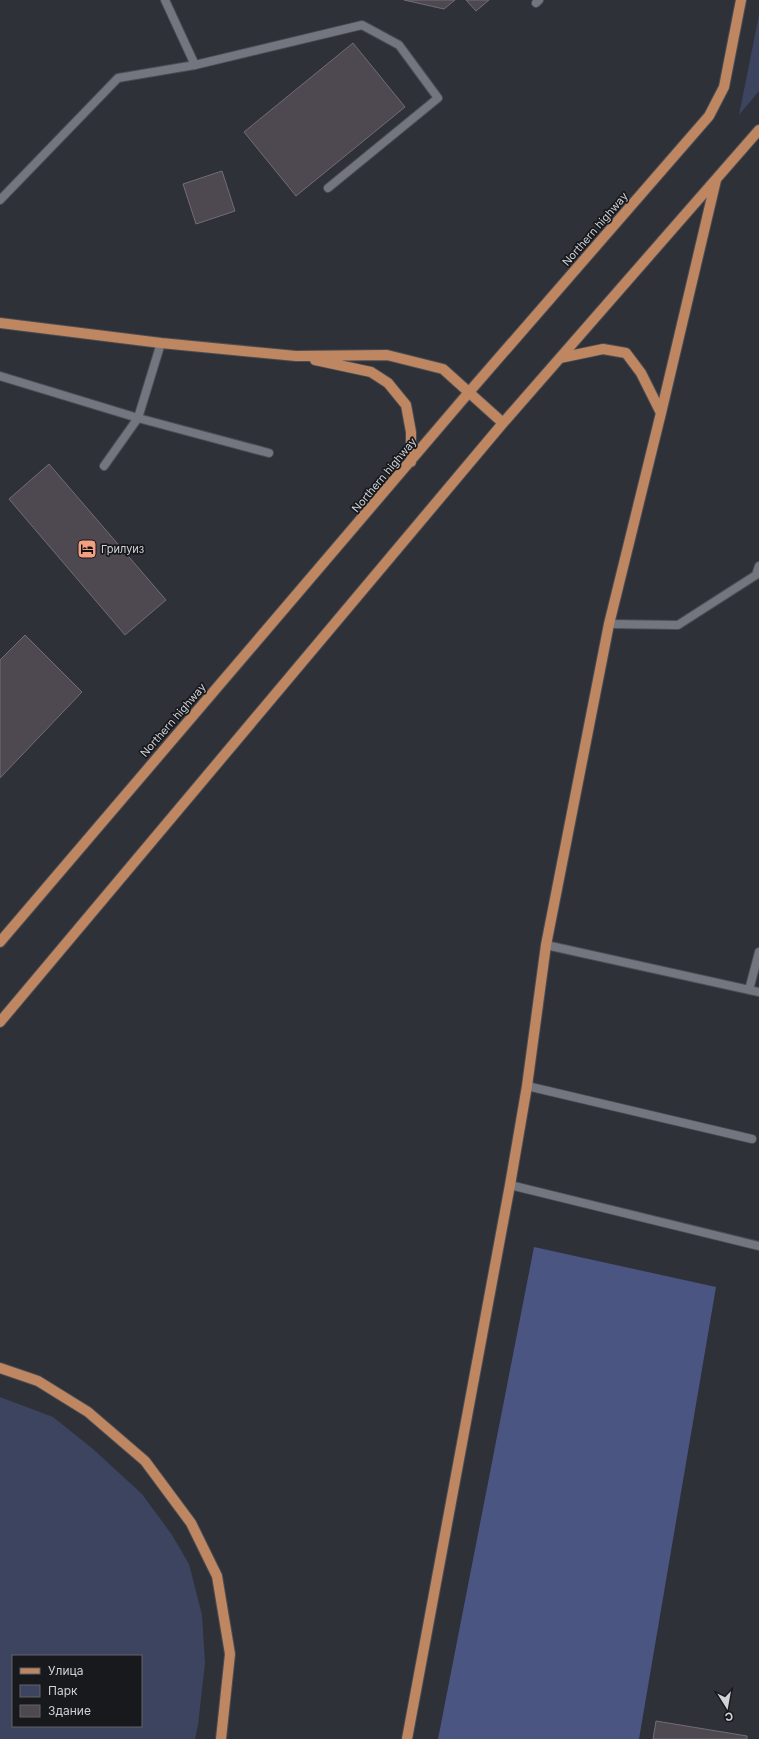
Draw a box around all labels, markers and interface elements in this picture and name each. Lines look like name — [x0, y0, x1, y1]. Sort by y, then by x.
street label: Northern highway — [559, 189, 631, 269]
street label: Northern highway — [349, 435, 419, 515]
hotel icon: Грилуиз — [76, 538, 98, 560]
place label: Грилуиз — [101, 542, 144, 556]
street label: Northern highway — [137, 680, 209, 760]
legend — [12, 1655, 142, 1727]
text: Улица — [48, 1663, 83, 1678]
text: Парк — [48, 1683, 78, 1698]
north arrow — [707, 1687, 747, 1727]
text: Здание — [48, 1703, 91, 1718]
text: С — [724, 1709, 734, 1724]

